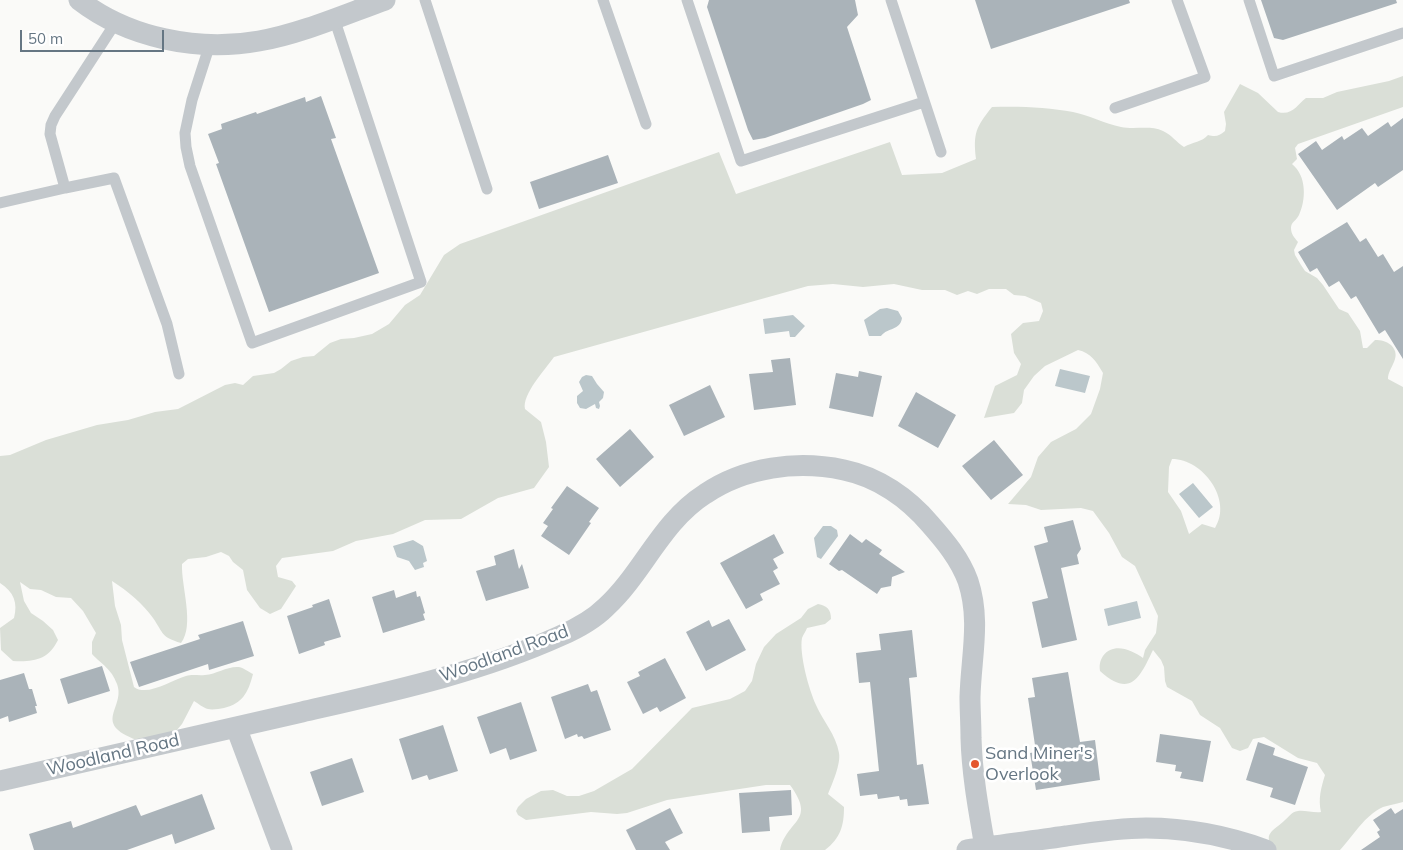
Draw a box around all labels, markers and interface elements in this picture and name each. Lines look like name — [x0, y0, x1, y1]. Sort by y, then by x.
scale bar — [22, 20, 166, 52]
text: 50 m — [28, 29, 63, 48]
street label: Woodland Road — [437, 621, 571, 687]
street label: Woodland Road — [45, 729, 181, 781]
place label: Sand Miner's Overlook — [985, 743, 1093, 786]
marker: Sand Miner's Overlook — [969, 758, 981, 770]

